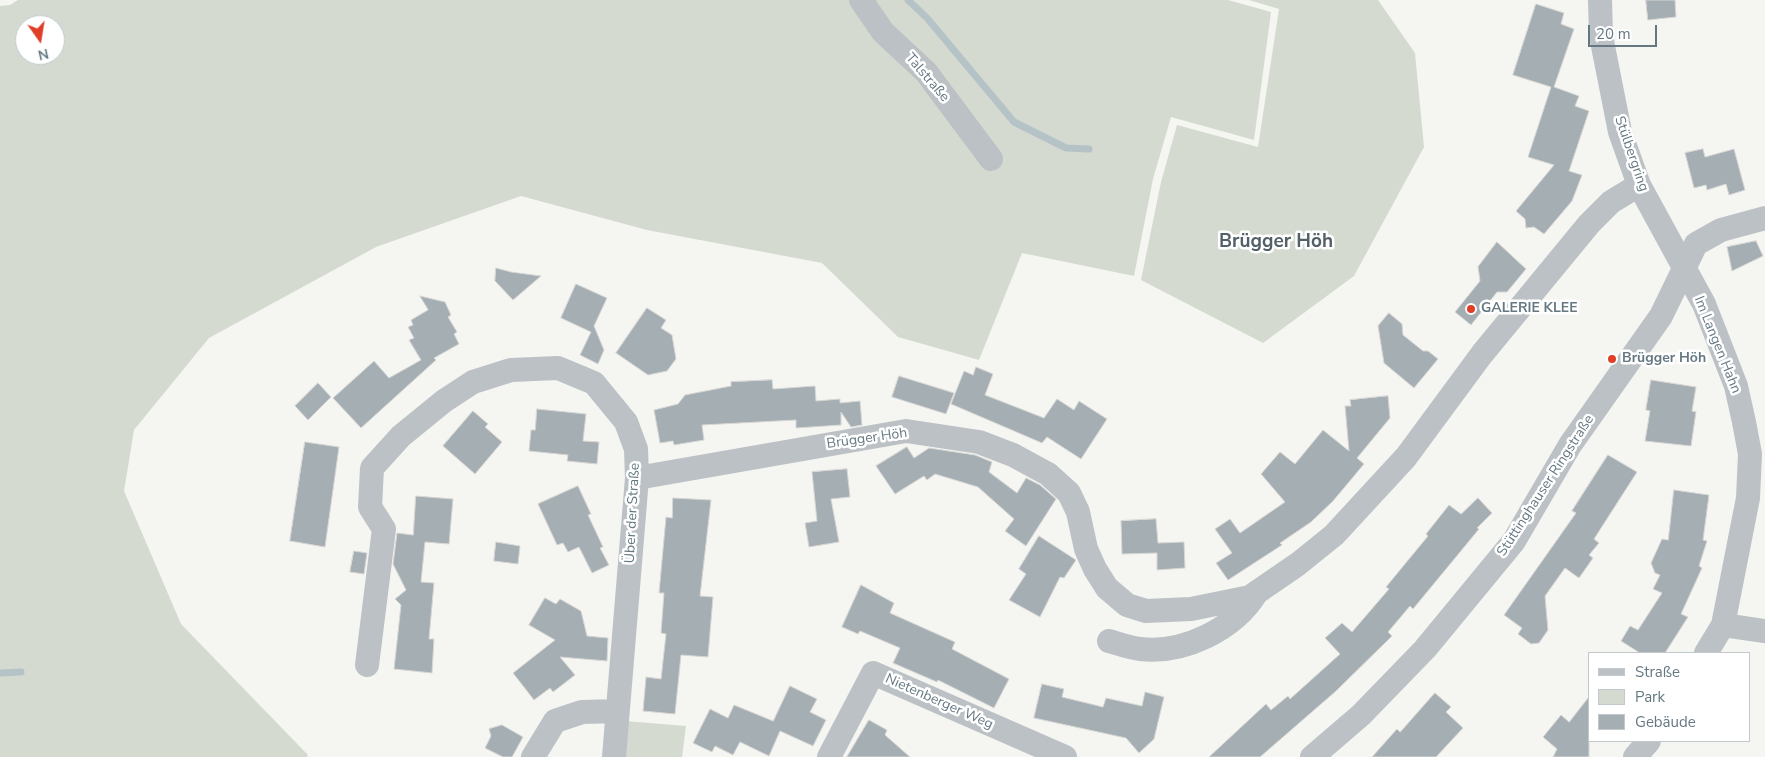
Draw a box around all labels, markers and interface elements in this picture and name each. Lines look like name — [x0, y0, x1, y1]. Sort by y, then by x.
north arrow — [15, 15, 65, 65]
scale bar — [1590, 15, 1659, 47]
text: 20 m — [1596, 24, 1631, 44]
text: N — [36, 44, 51, 65]
street label: Talstraße — [901, 50, 953, 106]
street label: Stülbergring — [1610, 114, 1652, 194]
district label: Brügger Höh — [1219, 231, 1333, 253]
street label: Im Langen Hahn — [1690, 294, 1744, 396]
place label: GALERIE KLEE — [1481, 301, 1578, 317]
marker: GALERIE KLEE — [1465, 303, 1477, 315]
place label: Brügger Höh — [1622, 351, 1706, 367]
marker: Brügger Höh — [1606, 353, 1618, 365]
street label: Stüttinghauser Ringstraße — [1494, 412, 1598, 560]
street label: Brügger Höh — [826, 425, 908, 453]
street label: Über der Straße — [622, 462, 644, 564]
legend — [1588, 652, 1750, 742]
text: Straße — [1635, 662, 1680, 682]
street label: Nietenberger Weg — [882, 671, 996, 733]
text: Park — [1635, 687, 1665, 707]
text: Gebäude — [1635, 712, 1696, 732]

